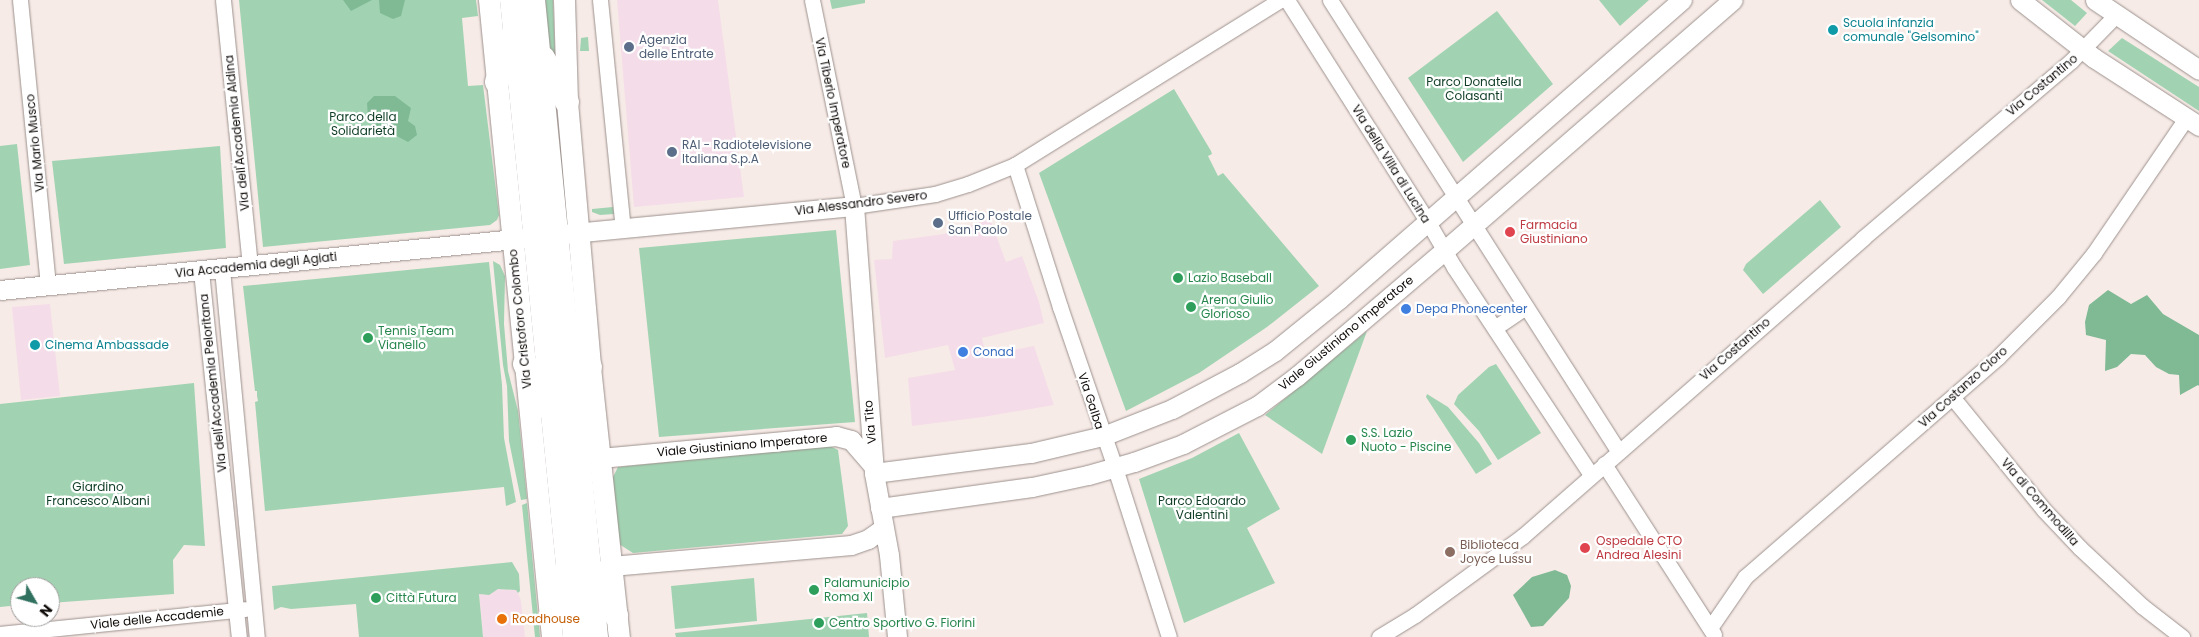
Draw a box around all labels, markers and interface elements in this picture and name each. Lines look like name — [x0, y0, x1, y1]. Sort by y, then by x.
place label: Scuola infanzia comunale "Gelsomino" — [1843, 16, 1979, 44]
marker: Scuola infanzia comunale "Gelsomino" — [1827, 24, 1839, 36]
place label: Agenzia delle Entrate — [639, 33, 714, 61]
street label: Via Tiberio Imperatore — [812, 36, 854, 170]
marker: Agenzia delle Entrate — [623, 41, 635, 53]
street label: Via Costantino — [2004, 51, 2080, 119]
street label: Via dell'Accademia Aldina — [222, 54, 252, 212]
park label: Parco Donatella Colasanti — [1426, 75, 1522, 103]
street label: Via Mario Musco — [23, 93, 47, 193]
street label: Via della Villa di Lucina — [1349, 102, 1433, 226]
park label: Parco della Solidarietà — [329, 110, 397, 138]
place label: RAI - Radiotelevisione Italiana S.p.A — [682, 138, 811, 166]
marker: RAI - Radiotelevisione Italiana S.p.A — [666, 146, 678, 158]
street label: Via Alessandro Severo — [794, 188, 928, 218]
place label: Ufficio Postale San Paolo — [948, 209, 1032, 237]
marker: Ufficio Postale San Paolo — [932, 217, 944, 229]
place label: Farmacia Giustiniano — [1520, 218, 1588, 246]
marker: Farmacia Giustiniano — [1504, 226, 1516, 238]
street label: Via Accademia degli Agiati — [174, 249, 338, 281]
street label: Via Cristoforo Colombo — [506, 249, 534, 389]
place label: Lazio Baseball — [1188, 271, 1272, 285]
marker: Lazio Baseball — [1172, 272, 1184, 284]
street label: Viale Giustiniano Imperatore — [1276, 273, 1416, 393]
street label: Via dell'Accademia Peloritana — [196, 293, 230, 473]
place label: Arena Giulio Glorioso — [1201, 293, 1274, 321]
marker: Arena Giulio Glorioso — [1185, 301, 1197, 313]
place label: Depa Phonecenter — [1416, 302, 1527, 316]
marker: Depa Phonecenter — [1400, 303, 1412, 315]
street label: Via Costantino — [1697, 315, 1773, 383]
place label: Tennis Team Vianello — [378, 324, 454, 352]
marker: Tennis Team Vianello — [362, 332, 374, 344]
place label: Cinema Ambassade — [45, 338, 169, 352]
marker: Cinema Ambassade — [29, 339, 41, 351]
street label: Via Costanzo Cloro — [1916, 343, 2010, 431]
place label: Conad — [973, 345, 1014, 359]
marker: Conad — [957, 346, 969, 358]
street label: Via Galba — [1075, 371, 1107, 431]
street label: Via Tito — [861, 400, 879, 444]
place label: S.S. Lazio Nuoto - Piscine — [1361, 426, 1451, 454]
street label: Viale Giustiniano Imperatore — [656, 430, 828, 460]
marker: S.S. Lazio Nuoto - Piscine — [1345, 434, 1357, 446]
street label: Via di Commodilla — [1998, 455, 2082, 549]
park label: Giardino Francesco Albani — [46, 480, 150, 508]
park label: Parco Edoardo Valentini — [1158, 494, 1246, 522]
place label: Ospedale CTO Andrea Alesini — [1596, 534, 1682, 562]
place label: Biblioteca Joyce Lussu — [1460, 538, 1532, 566]
marker: Ospedale CTO Andrea Alesini — [1578, 541, 1592, 555]
marker: Biblioteca Joyce Lussu — [1444, 546, 1456, 558]
place label: Palamunicipio Roma XI — [824, 576, 910, 604]
north arrow — [10, 577, 60, 627]
marker: Palamunicipio Roma XI — [808, 584, 820, 596]
place label: Città Futura — [386, 591, 457, 605]
marker: Città Futura — [370, 592, 382, 604]
text: N — [35, 600, 57, 621]
street label: Viale delle Accademie — [90, 604, 224, 632]
place label: Roadhouse — [512, 612, 580, 626]
marker: Roadhouse — [496, 613, 508, 625]
place label: Centro Sportivo G. Fiorini — [829, 616, 975, 630]
marker: Centro Sportivo G. Fiorini — [813, 617, 825, 629]

